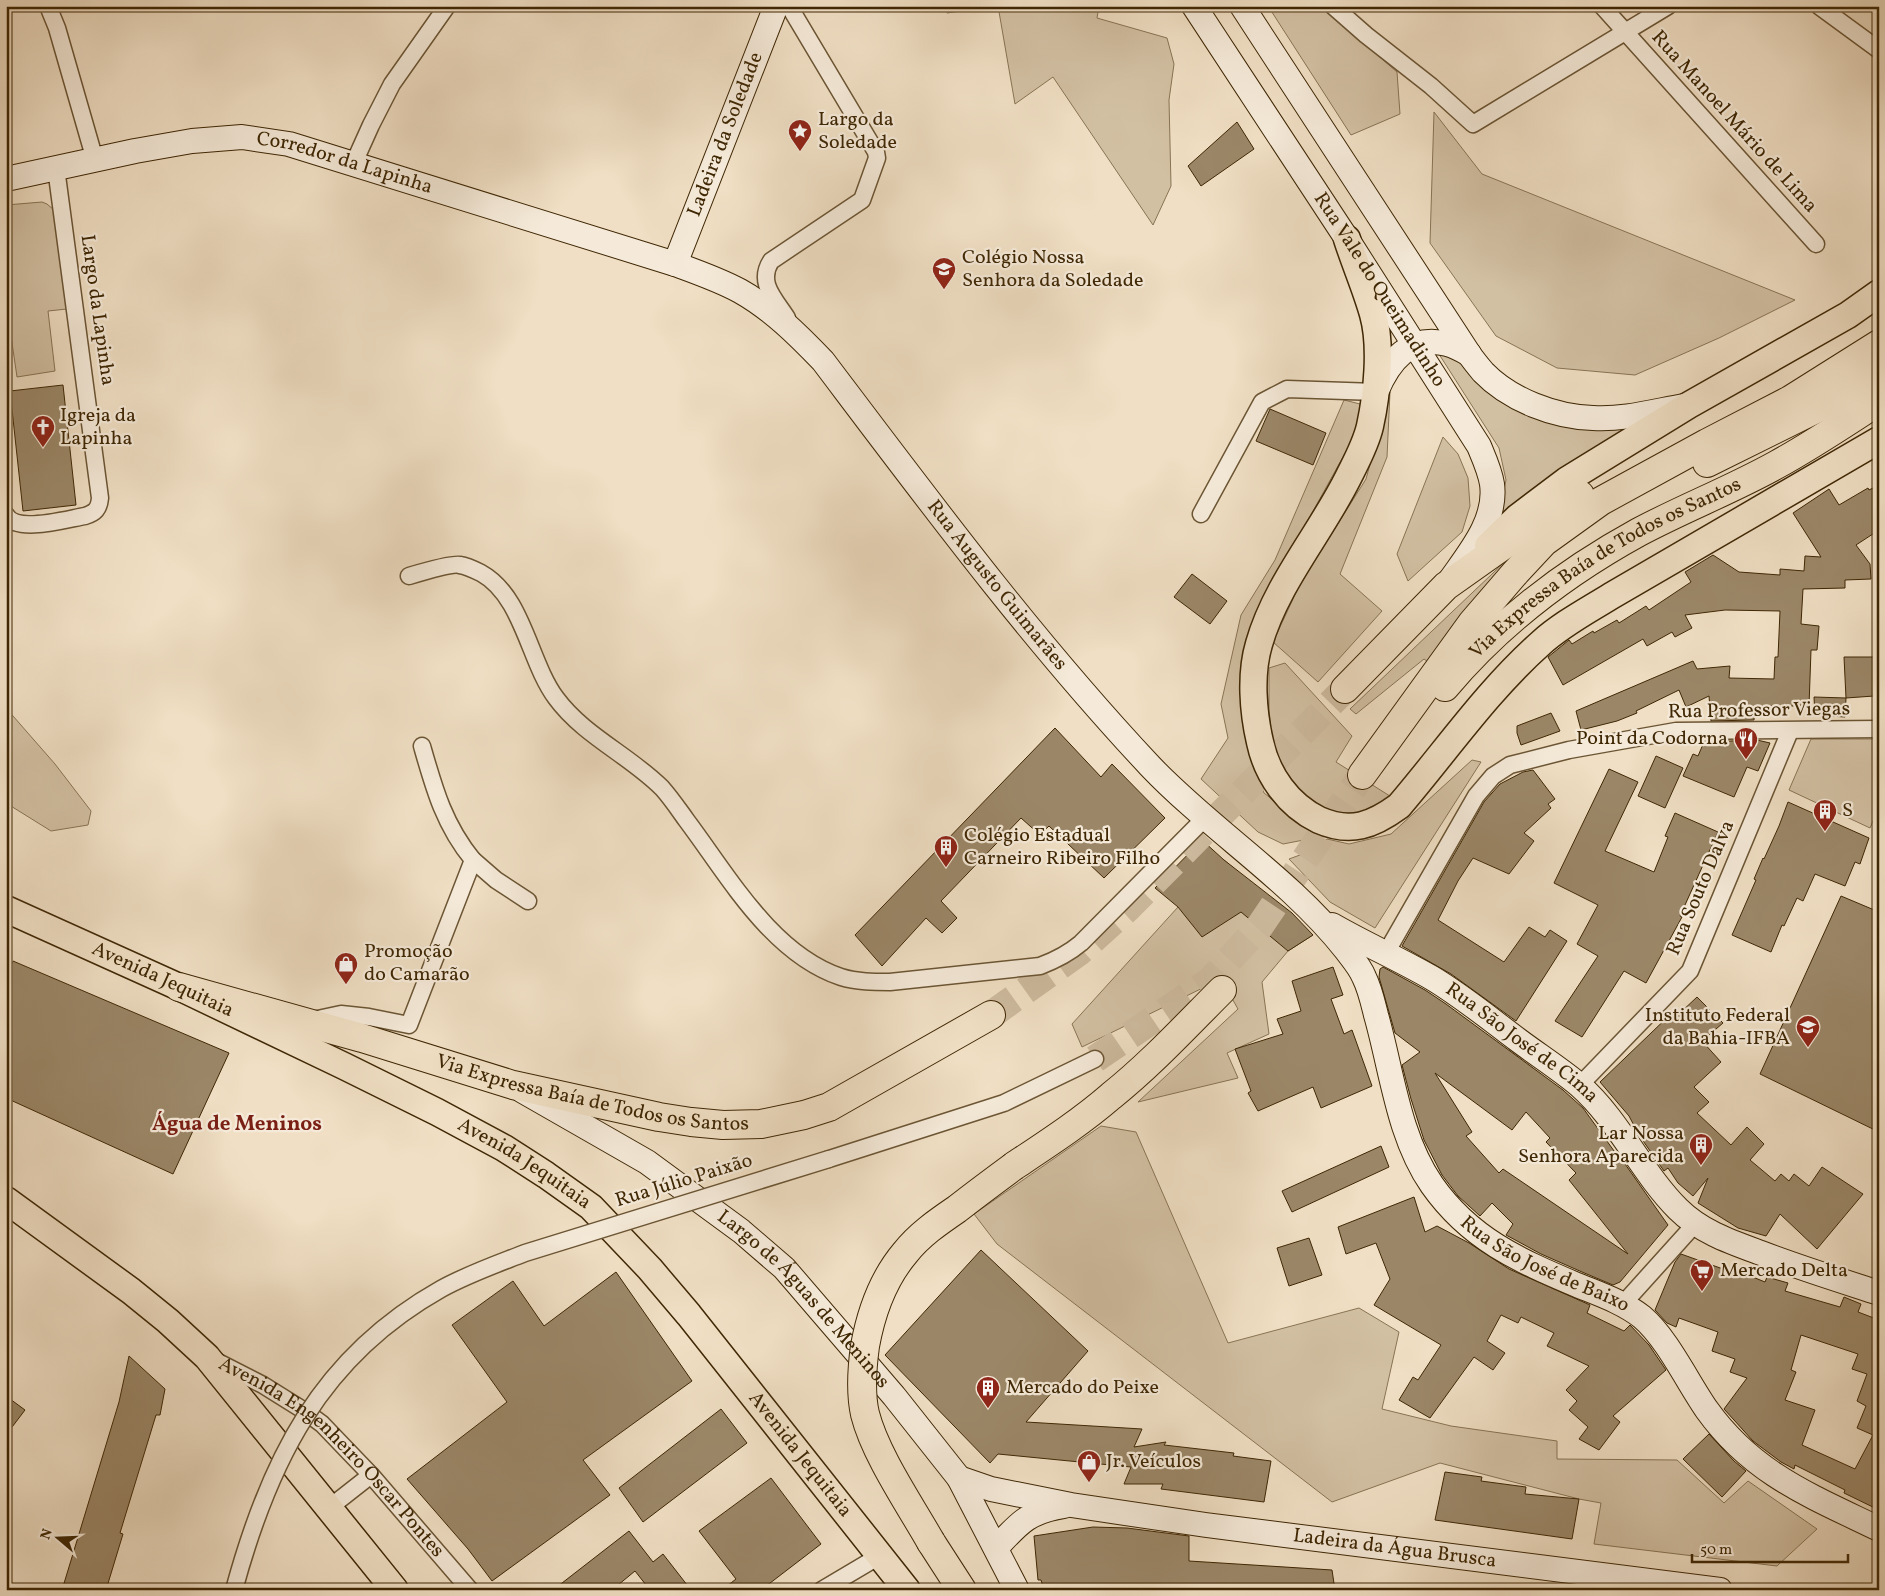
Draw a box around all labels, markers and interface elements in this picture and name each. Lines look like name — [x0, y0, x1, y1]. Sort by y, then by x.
street label: Rua Manoel Mário de Lima — [1644, 25, 1824, 219]
street label: Ladeira da Soledade — [681, 48, 771, 221]
place label: Largo da Soledade — [818, 106, 897, 157]
place icon: Largo da Soledade — [787, 118, 813, 152]
street label: Corredor da Lapinha — [255, 125, 436, 202]
street label: Rua Vale do Queimadinho — [1306, 187, 1452, 393]
street label: Largo da Lapinha — [73, 233, 121, 387]
place label: Colégio Nossa Senhora da Soledade — [962, 244, 1144, 295]
school or university icon: Colégio Nossa Senhora da Soledade — [931, 256, 957, 290]
place label: Igreja da Lapinha — [60, 402, 136, 453]
church icon: Igreja da Lapinha — [30, 414, 56, 448]
street label: Via Expressa Baía de Todos os Santos — [1463, 471, 1746, 666]
street label: Rua Augusto Guimarães — [920, 494, 1074, 677]
street label: Rua Professor Viegas — [1668, 695, 1850, 727]
place label: Point da Codorna — [1576, 725, 1728, 753]
restaurant icon: Point da Codorna — [1733, 726, 1759, 760]
place label: S — [1842, 797, 1853, 825]
building icon: S — [1812, 798, 1838, 832]
street label: Rua Souto Dalva — [1660, 816, 1742, 960]
place label: Colégio Estadual Carneiro Ribeiro Filho — [964, 822, 1160, 873]
building icon: Colégio Estadual Carneiro Ribeiro Filho — [933, 834, 959, 868]
street label: Avenida Jequitaia — [87, 935, 238, 1025]
place label: Promoção do Camarão — [364, 938, 470, 989]
shop icon: Promoção do Camarão — [333, 951, 359, 985]
street label: Rua São José de Cima — [1439, 976, 1605, 1110]
place label: Instituto Federal da Bahia-IFBA — [1645, 1002, 1790, 1053]
school or university icon: Instituto Federal da Bahia-IFBA — [1795, 1014, 1821, 1048]
street label: Via Expressa Baía de Todos os Santos — [432, 1048, 749, 1139]
district label: Água de Meninos — [152, 1110, 322, 1139]
street label: Avenida Jequitaia — [452, 1111, 597, 1217]
place label: Lar Nossa Senhora Aparecida — [1518, 1120, 1684, 1171]
building icon: Lar Nossa Senhora Aparecida — [1688, 1132, 1714, 1166]
street label: Rua Júlio Paixão — [612, 1147, 756, 1215]
street label: Largo de Águas de Meninos — [711, 1204, 896, 1395]
street label: Rua São José de Baixo — [1453, 1210, 1634, 1320]
place label: Mercado Delta — [1720, 1257, 1848, 1285]
supermarket icon: Mercado Delta — [1689, 1258, 1715, 1292]
street label: Avenida Engenheiro Oscar Pontes — [214, 1351, 450, 1564]
place label: Mercado do Peixe — [1006, 1374, 1159, 1402]
building icon: Mercado do Peixe — [975, 1375, 1001, 1409]
street label: Avenida Jequitaia — [741, 1386, 858, 1524]
place label: Jr. Veículos — [1106, 1448, 1201, 1476]
shop icon: Jr. Veículos — [1076, 1449, 1102, 1483]
north arrow — [32, 1514, 82, 1564]
street label: Ladeira da Água Brusca — [1291, 1522, 1498, 1576]
text: N — [36, 1526, 58, 1542]
scale bar — [1692, 1531, 1849, 1563]
text: 50 m — [1700, 1540, 1732, 1561]

